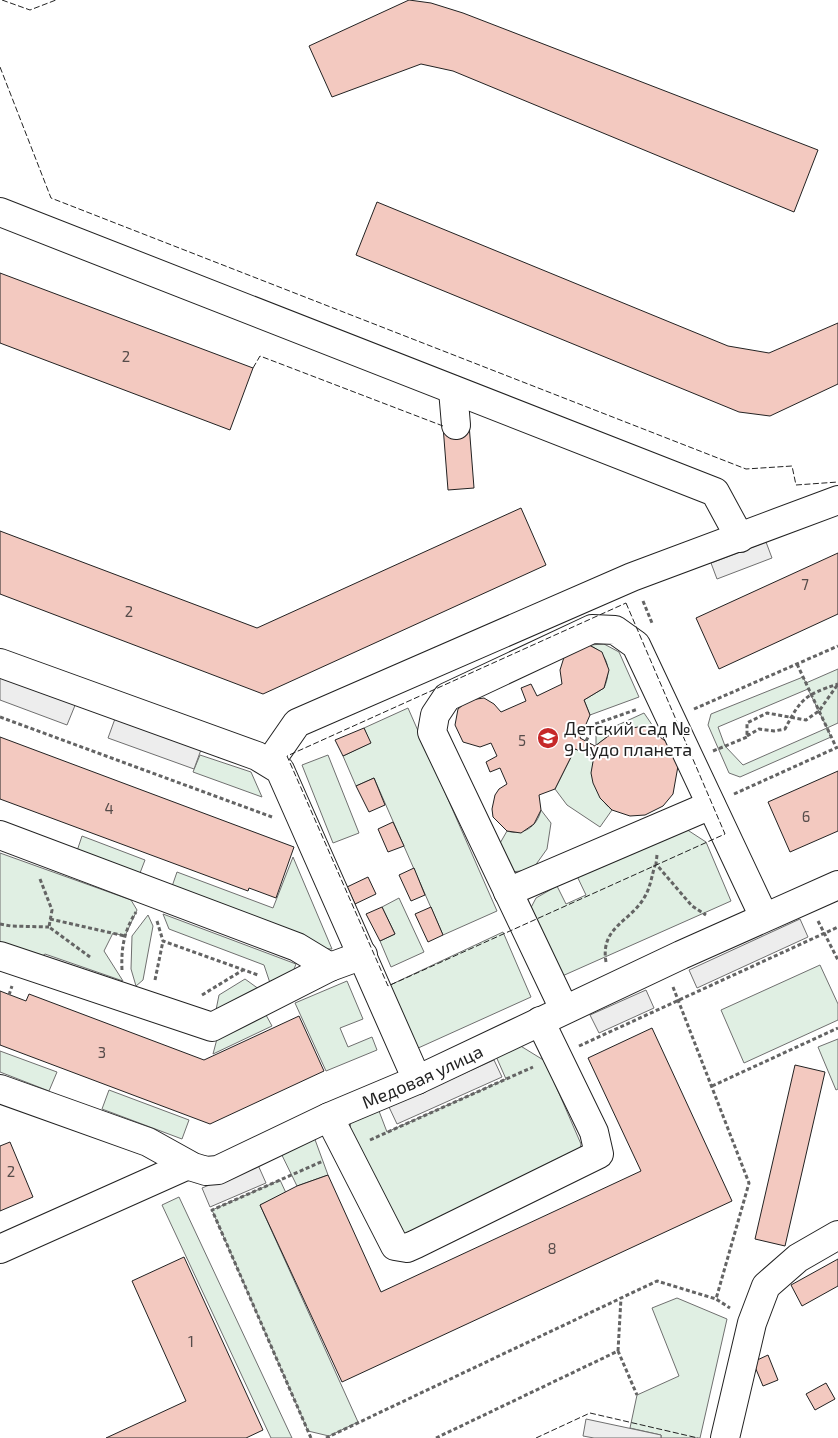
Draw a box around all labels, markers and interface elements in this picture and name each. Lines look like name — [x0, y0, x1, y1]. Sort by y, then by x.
house number: 2 — [122, 347, 130, 365]
house number: 7 — [801, 575, 809, 593]
house number: 2 — [125, 602, 133, 620]
place label: Детский сад № 9 Чудо планета — [564, 717, 692, 760]
school or university icon: Детский сад № 9 Чудо планета — [536, 726, 560, 750]
house number: 5 — [518, 731, 526, 749]
house number: 4 — [104, 799, 114, 817]
house number: 6 — [802, 807, 810, 825]
street label: Медовая улица — [358, 1040, 486, 1113]
house number: 3 — [98, 1043, 106, 1061]
house number: 2 — [7, 1162, 15, 1180]
house number: 8 — [547, 1239, 557, 1257]
house number: 1 — [188, 1332, 194, 1350]

